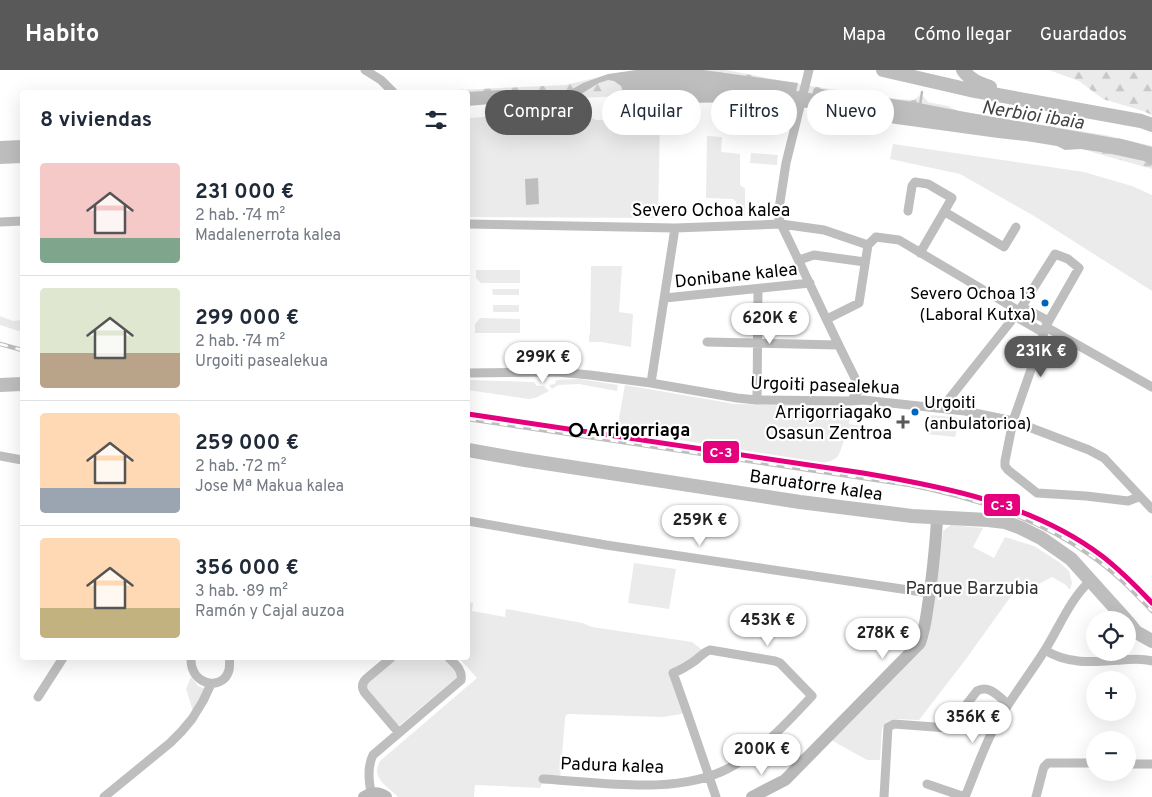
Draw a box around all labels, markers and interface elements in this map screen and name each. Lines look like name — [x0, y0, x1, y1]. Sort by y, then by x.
text: Habito — [25, 20, 99, 50]
text: Mapa — [842, 24, 886, 47]
text: Cómo llegar — [914, 24, 1012, 47]
text: Guardados — [1040, 24, 1127, 47]
chip: Comprar — [485, 90, 592, 135]
chip: Alquilar — [602, 90, 701, 135]
chip: Filtros — [711, 90, 797, 135]
chip: Nuevo — [807, 90, 894, 135]
water label: Nerbioi ibaia — [980, 96, 1086, 136]
icon: filters — [422, 106, 450, 134]
text: 8 viviendas — [40, 107, 152, 134]
text: 231 000 € — [195, 179, 294, 206]
icon: home — [80, 183, 140, 243]
street label: Severo Ochoa kalea — [632, 200, 790, 223]
text: 2 hab. · 74 m² — [195, 206, 285, 226]
text: Madalenerrota kalea — [195, 226, 341, 246]
street label: Donibane kalea — [674, 259, 799, 294]
place label: Severo Ochoa 13 (Laboral Kutxa) — [910, 284, 1036, 327]
marker: Severo Ochoa 13 (Laboral Kutxa) — [1040, 298, 1050, 308]
pin: 620K € — [729, 302, 811, 345]
text: 299 000 € — [195, 305, 299, 332]
icon: home — [80, 308, 140, 368]
text: 620K € — [742, 309, 798, 329]
text: 2 hab. · 74 m² — [195, 332, 285, 352]
pin: 231K € — [1000, 336, 1082, 378]
pin: 299K € — [502, 342, 584, 384]
text: 231K € — [1015, 342, 1067, 362]
text: 299K € — [516, 348, 570, 368]
text: Urgoiti pasealekua — [195, 352, 328, 372]
street label: Urgoiti pasealekua — [750, 372, 900, 401]
place label: Urgoiti (anbulatorioa) — [924, 393, 1031, 436]
place label: Arrigorriagako Osasun Zentroa — [765, 402, 892, 446]
marker: Urgoiti (anbulatorioa) — [910, 407, 920, 417]
marker: Arrigorriagako Osasun Zentroa — [896, 415, 910, 429]
place label: Arrigorriaga — [587, 420, 690, 443]
marker: Arrigorriaga — [569, 423, 583, 437]
text: 259 000 € — [195, 430, 299, 457]
icon: home — [80, 433, 140, 493]
line badge: C-3 — [702, 440, 740, 464]
text: C-3 — [710, 445, 732, 462]
text: 2 hab. · 72 m² — [195, 457, 286, 477]
street label: Baruatorre kalea — [748, 466, 884, 507]
text: Jose Mª Makua kalea — [195, 477, 344, 497]
line badge: C-3 — [983, 493, 1021, 517]
text: C-3 — [991, 498, 1013, 515]
pin: 259K € — [659, 504, 741, 547]
text: 259K € — [673, 511, 727, 531]
text: 356 000 € — [195, 555, 299, 582]
icon: home — [80, 558, 140, 618]
park label: Parque Barzubia — [905, 578, 1039, 601]
text: 3 hab. · 89 m² — [195, 582, 288, 602]
text: Ramón y Cajal auzoa — [195, 602, 344, 622]
pin: 453K € — [727, 604, 809, 647]
text: 453K € — [740, 611, 796, 631]
map controls — [1086, 611, 1136, 781]
button: locate — [1086, 611, 1136, 661]
pin: 278K € — [842, 618, 924, 660]
text: 278K € — [856, 624, 910, 644]
button: + — [1086, 671, 1136, 721]
pin: 356K € — [932, 702, 1014, 744]
text: 356K € — [946, 708, 1000, 728]
button: − — [1086, 731, 1136, 781]
pin: 200K € — [721, 734, 803, 776]
text: 200K € — [734, 740, 790, 760]
street label: Padura kalea — [560, 753, 664, 780]

